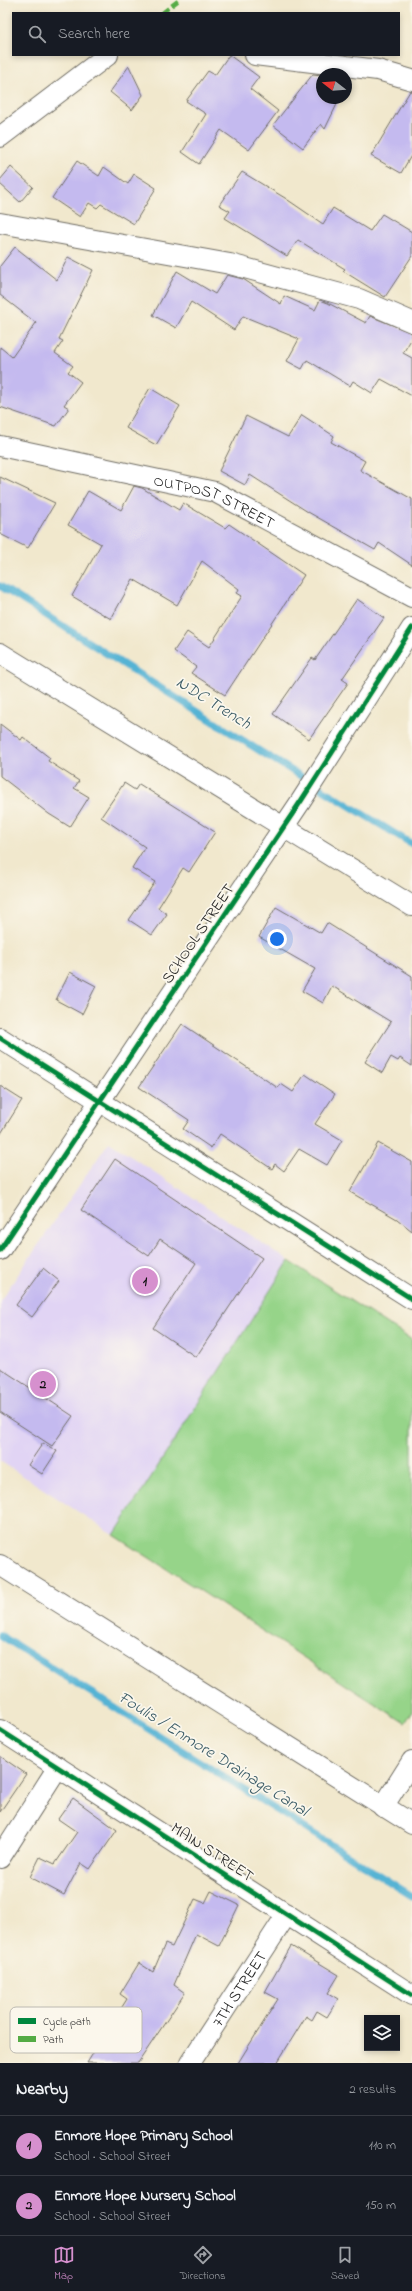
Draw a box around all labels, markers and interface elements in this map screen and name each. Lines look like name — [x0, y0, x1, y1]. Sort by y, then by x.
search box — [12, 12, 400, 56]
icon: search — [26, 23, 48, 45]
text: Search here — [58, 23, 130, 45]
north arrow — [316, 68, 352, 104]
street label: OUTPOST STREET — [151, 469, 279, 536]
water label: NDC Trench — [171, 670, 256, 737]
street label: SCHOOL STREET — [156, 879, 241, 989]
your location — [267, 929, 287, 949]
pin: 1 — [132, 1266, 158, 1296]
pin: 2 — [30, 1369, 56, 1399]
water label: Foulis / Enmore Drainage Canal — [113, 1685, 315, 1825]
street label: MAIN STREET — [166, 1817, 258, 1889]
street label: 7TH STREET — [207, 1947, 274, 2032]
legend — [10, 2007, 142, 2053]
text: Cycle path — [43, 2014, 91, 2031]
map controls — [364, 2015, 400, 2051]
button: layers — [364, 2015, 400, 2051]
text: Path — [43, 2032, 64, 2048]
text: Nearby — [16, 2077, 68, 2102]
text: 2 results — [349, 2080, 396, 2099]
text: Enmore Hope Primary School — [54, 2125, 233, 2147]
text: 1 — [27, 2136, 31, 2155]
text: 110 m — [369, 2136, 396, 2155]
text: School · School Street — [54, 2147, 171, 2166]
text: Enmore Hope Nursery School — [54, 2185, 236, 2207]
text: 2 — [26, 2196, 32, 2215]
text: 150 m — [365, 2196, 396, 2215]
text: School · School Street — [54, 2207, 171, 2226]
tab: Map — [53, 2244, 75, 2284]
tab: Directions — [180, 2244, 225, 2284]
tab: Saved — [331, 2244, 359, 2284]

